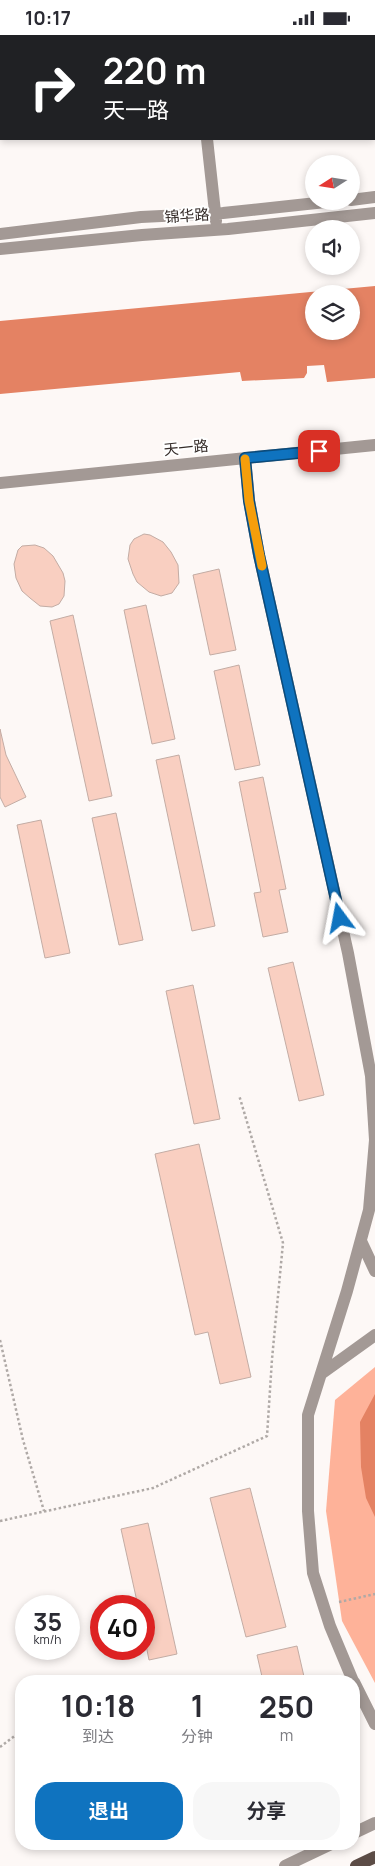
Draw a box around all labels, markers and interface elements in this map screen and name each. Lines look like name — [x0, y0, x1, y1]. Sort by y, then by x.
text: 10:17 — [25, 5, 71, 31]
text: 220 m — [103, 47, 206, 95]
icon: right — [20, 55, 85, 120]
text: 天一路 — [103, 95, 169, 125]
north arrow — [305, 155, 360, 210]
map controls — [305, 155, 360, 340]
street label: 锦华路 — [164, 203, 210, 228]
button: sound — [305, 220, 360, 275]
button: layers — [305, 285, 360, 340]
pin — [298, 430, 340, 472]
street label: 天一路 — [162, 435, 209, 460]
icon: arrive — [305, 437, 333, 465]
position arrow — [313, 891, 365, 943]
speed limit sign: 40 — [90, 1595, 155, 1660]
text: 35 — [33, 1604, 62, 1639]
text: km/h — [34, 1631, 61, 1648]
text: 10:18 — [61, 1685, 135, 1726]
text: 1 — [191, 1685, 204, 1726]
text: 250 — [259, 1686, 314, 1727]
text: m — [280, 1724, 293, 1746]
text: 到达 — [82, 1725, 114, 1747]
text: 分钟 — [181, 1725, 213, 1747]
button: 退出 — [35, 1782, 183, 1840]
button: 分享 — [193, 1782, 340, 1840]

